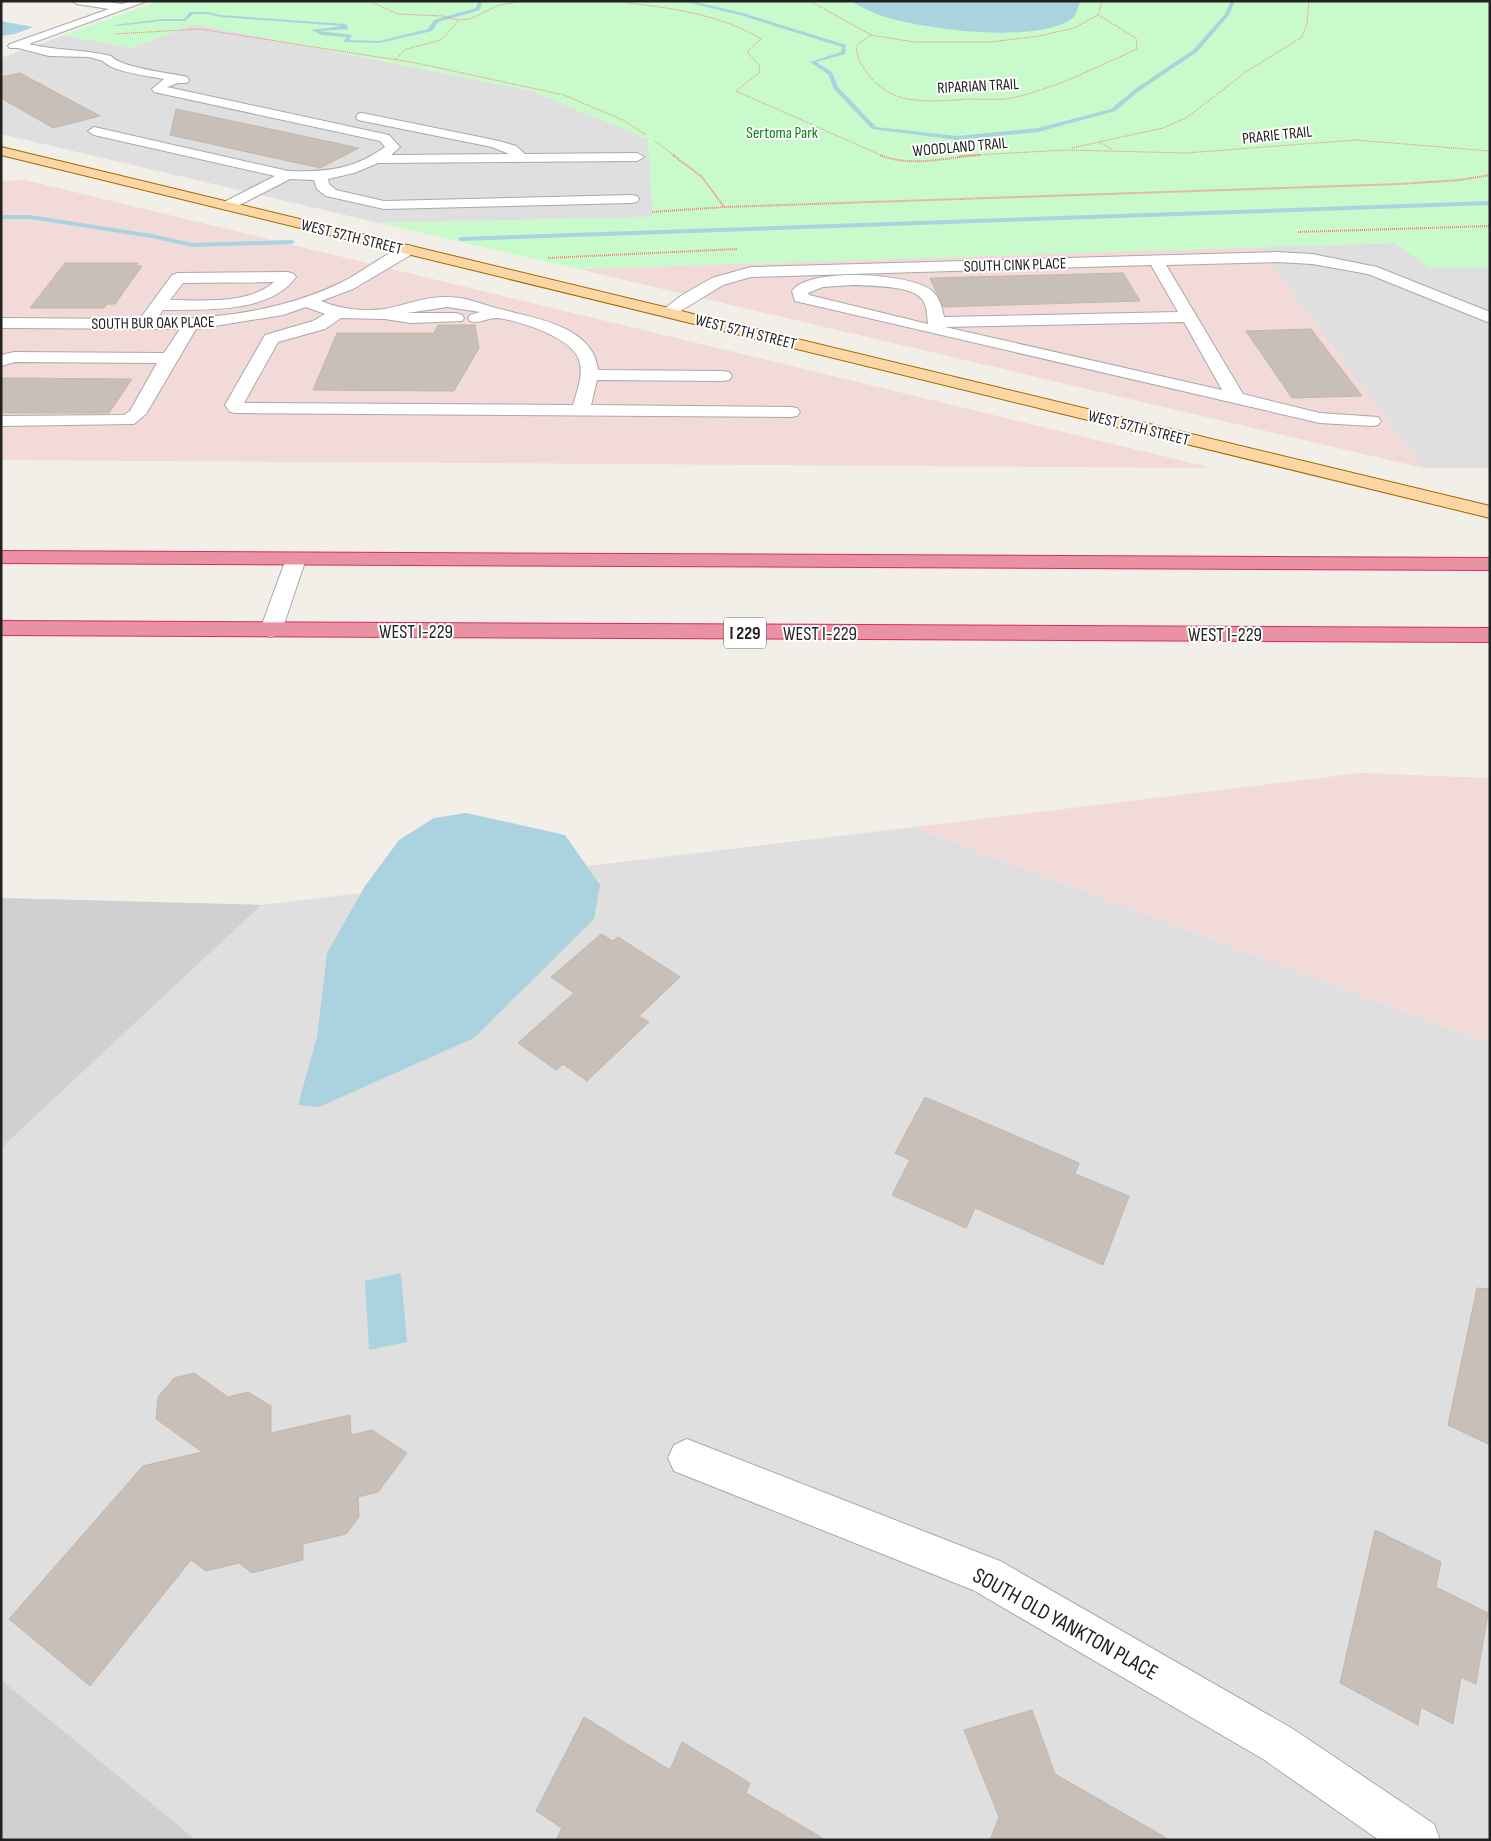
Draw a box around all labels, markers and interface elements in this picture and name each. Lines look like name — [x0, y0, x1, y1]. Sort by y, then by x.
street label: RIPARIAN TRAIL — [937, 75, 1019, 98]
street label: PRARIE TRAIL — [1241, 122, 1313, 149]
park label: Sertoma Park — [746, 124, 818, 143]
street label: WOODLAND TRAIL — [912, 134, 1008, 161]
street label: WEST 57TH STREET — [299, 216, 405, 259]
street label: SOUTH CINK PLACE — [963, 254, 1067, 277]
street label: WEST 57TH STREET — [693, 311, 799, 354]
street label: SOUTH BUR OAK PLACE — [91, 313, 215, 334]
street label: WEST 57TH STREET — [1086, 407, 1192, 450]
road number: I 229 — [724, 618, 766, 648]
street label: WEST I-229 — [379, 621, 453, 644]
street label: WEST I-229 — [783, 623, 857, 646]
street label: WEST I-229 — [1188, 624, 1262, 647]
street label: SOUTH OLD YANKTON PLACE — [968, 1562, 1163, 1686]

